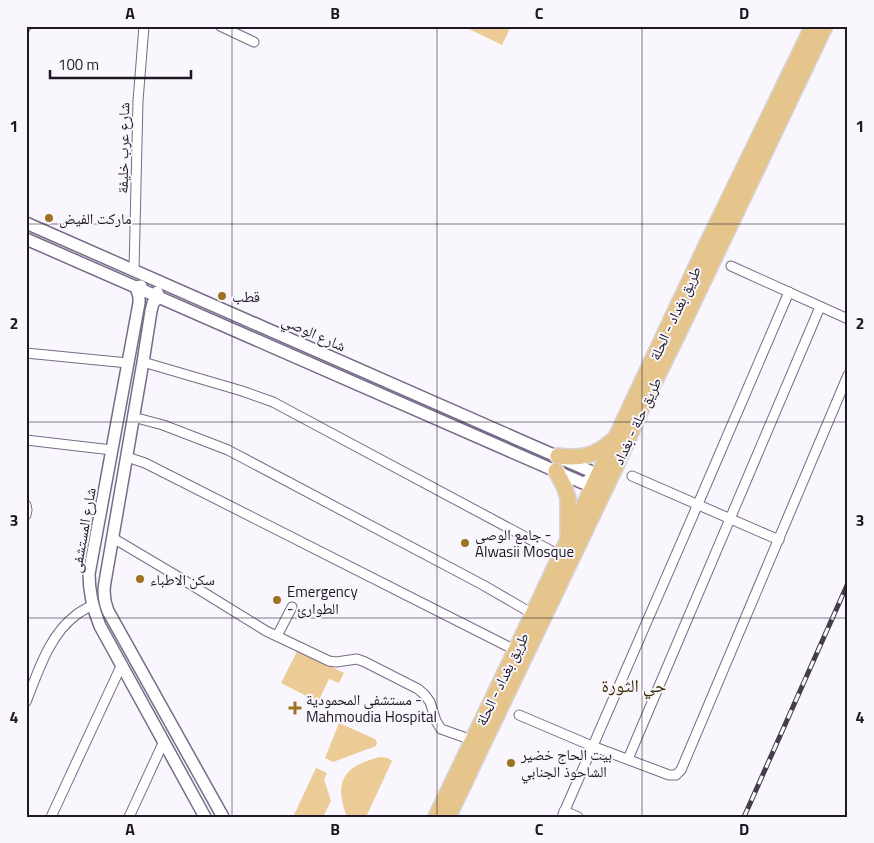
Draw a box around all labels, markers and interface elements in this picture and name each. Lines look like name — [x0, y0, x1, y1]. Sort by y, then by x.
text: A — [125, 1, 135, 25]
text: B — [330, 1, 340, 25]
text: C — [535, 1, 544, 25]
text: D — [739, 1, 749, 25]
scale bar — [50, 48, 191, 80]
text: 100 m — [58, 53, 99, 76]
street label: شارع عرب خليفة — [111, 102, 135, 194]
text: 1 — [10, 114, 18, 138]
text: 1 — [856, 114, 864, 138]
place label: ماركت الفيض — [59, 207, 132, 230]
marker: ماركت الفيض — [43, 212, 55, 224]
street label: طريق بغداد - الحلة — [643, 262, 707, 364]
place label: قطب — [232, 285, 260, 308]
marker: قطب — [216, 290, 228, 302]
street label: شارع الوصي — [278, 309, 350, 358]
text: 2 — [10, 311, 18, 335]
text: 2 — [856, 311, 864, 335]
street label: طريق حلة - بغداد — [607, 373, 667, 469]
street label: شارع المستشفى — [64, 485, 102, 574]
text: 3 — [10, 508, 18, 532]
text: 3 — [856, 508, 864, 532]
place label: جامع الوصي - Alwasii Mosque — [475, 523, 574, 563]
marker: جامع الوصي - Alwasii Mosque — [459, 537, 471, 549]
place label: سكن الاطباء — [150, 568, 215, 591]
marker: سكن الاطباء — [134, 573, 146, 585]
place label: Emergency - الطوارئ — [287, 580, 358, 620]
marker: Emergency - الطوارئ — [271, 594, 283, 606]
street label: طريق بغداد - الحلة — [469, 628, 535, 730]
district label: حي الثورة — [601, 672, 667, 700]
place label: مستشفى المحمودية - Mahmoudia Hospital — [306, 688, 437, 728]
marker: مستشفى المحمودية - Mahmoudia Hospital — [288, 701, 302, 715]
text: 4 — [10, 705, 19, 729]
text: 4 — [856, 705, 865, 729]
place label: بيت الحاج خضير الشاحوذ الجنابي — [520, 743, 612, 783]
marker: بيت الحاج خضير الشاحوذ الجنابي — [505, 757, 517, 769]
text: A — [125, 817, 135, 841]
text: B — [330, 817, 340, 841]
text: C — [535, 817, 544, 841]
text: D — [739, 817, 749, 841]

